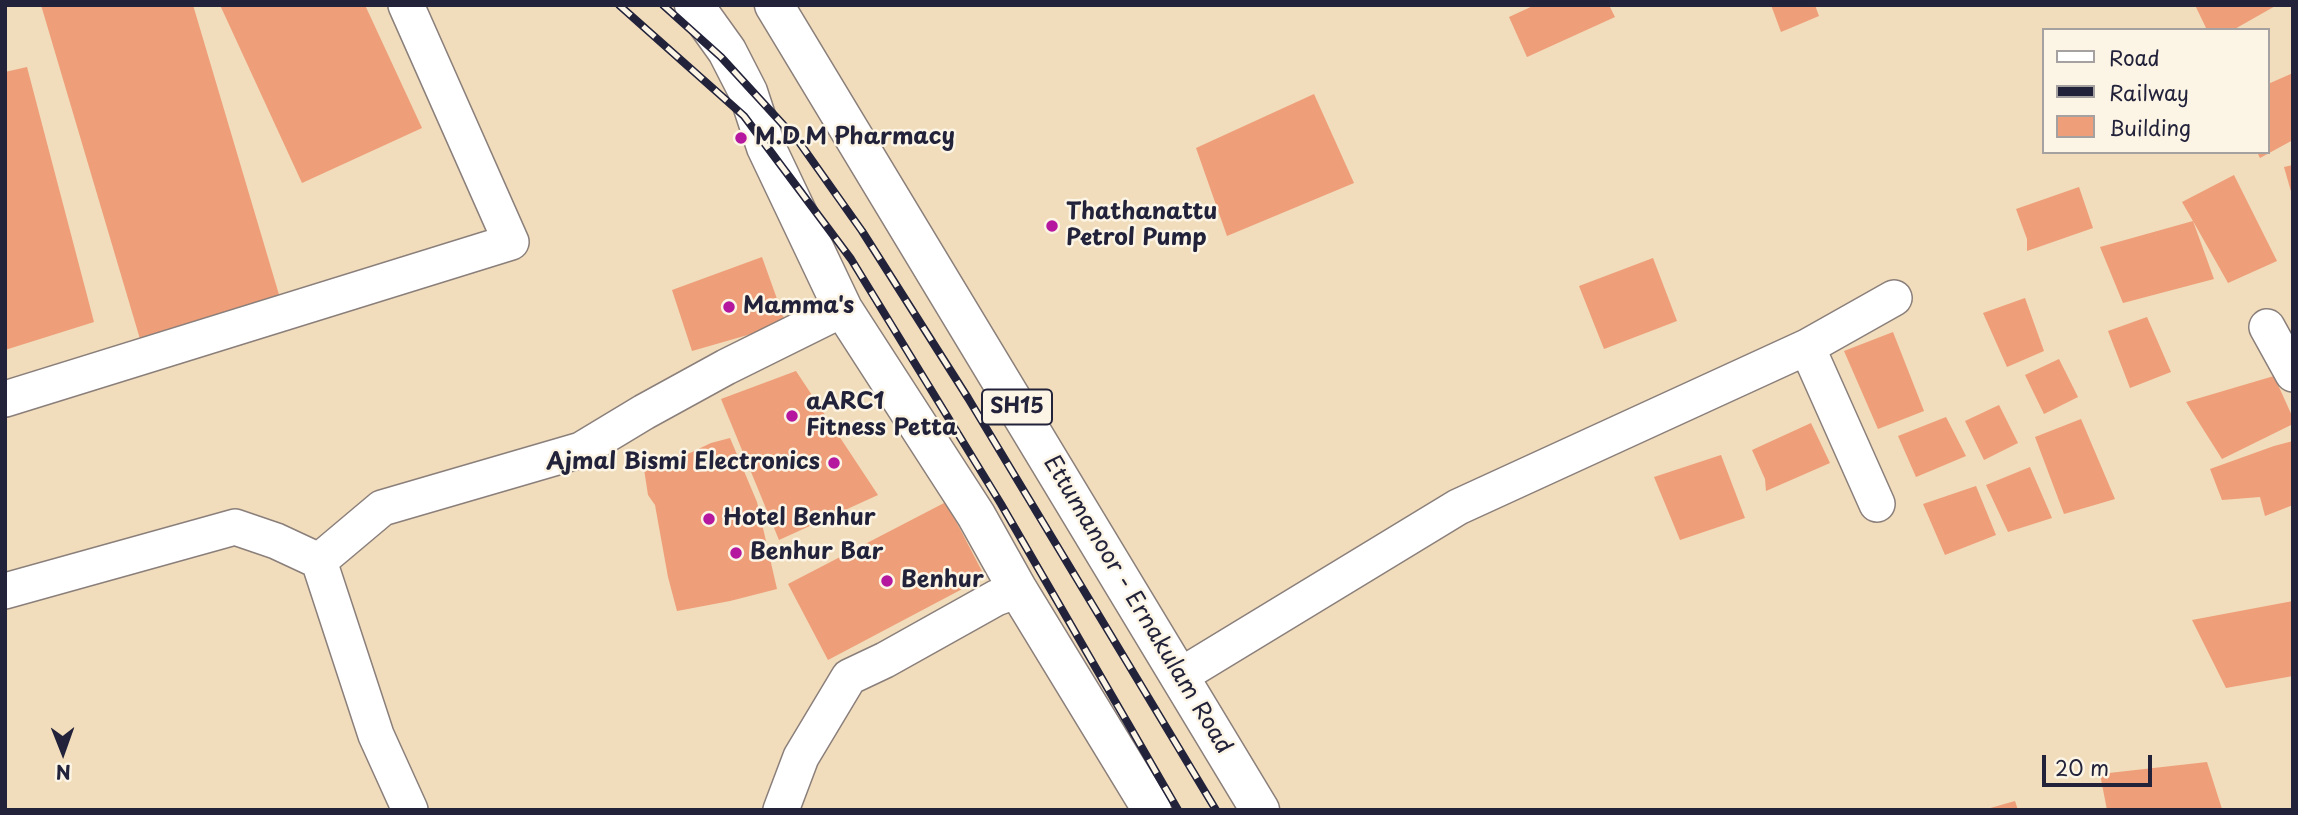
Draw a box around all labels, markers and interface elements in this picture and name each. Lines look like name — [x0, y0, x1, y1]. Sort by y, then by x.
legend — [2042, 28, 2270, 154]
text: Road — [2109, 41, 2160, 73]
text: Railway — [2109, 76, 2189, 108]
text: Building — [2109, 111, 2191, 143]
place label: M.D.M Pharmacy — [755, 124, 955, 152]
marker: M.D.M Pharmacy — [733, 130, 749, 146]
place label: Thathanattu Petrol Pump — [1066, 199, 1217, 253]
marker: Thathanattu Petrol Pump — [1044, 218, 1060, 234]
place label: Mamma's — [743, 293, 854, 321]
marker: Mamma's — [721, 299, 737, 315]
place label: aARC1 Fitness Petta — [806, 389, 958, 443]
road number: SH15 — [982, 390, 1052, 424]
marker: aARC1 Fitness Petta — [784, 408, 800, 424]
place label: Ajmal Bismi Electronics — [546, 449, 820, 477]
street label: Ettumanoor - Ernakulam Road — [1037, 451, 1237, 759]
marker: Ajmal Bismi Electronics — [826, 455, 842, 471]
place label: Hotel Benhur — [723, 505, 876, 533]
marker: Hotel Benhur — [701, 511, 717, 527]
place label: Benhur Bar — [750, 539, 883, 567]
marker: Benhur Bar — [728, 545, 744, 561]
place label: Benhur — [901, 567, 984, 595]
marker: Benhur — [879, 573, 895, 589]
north arrow — [28, 717, 98, 787]
scale bar — [2046, 742, 2156, 786]
text: 20 m — [2055, 751, 2109, 783]
text: N — [56, 759, 71, 787]

